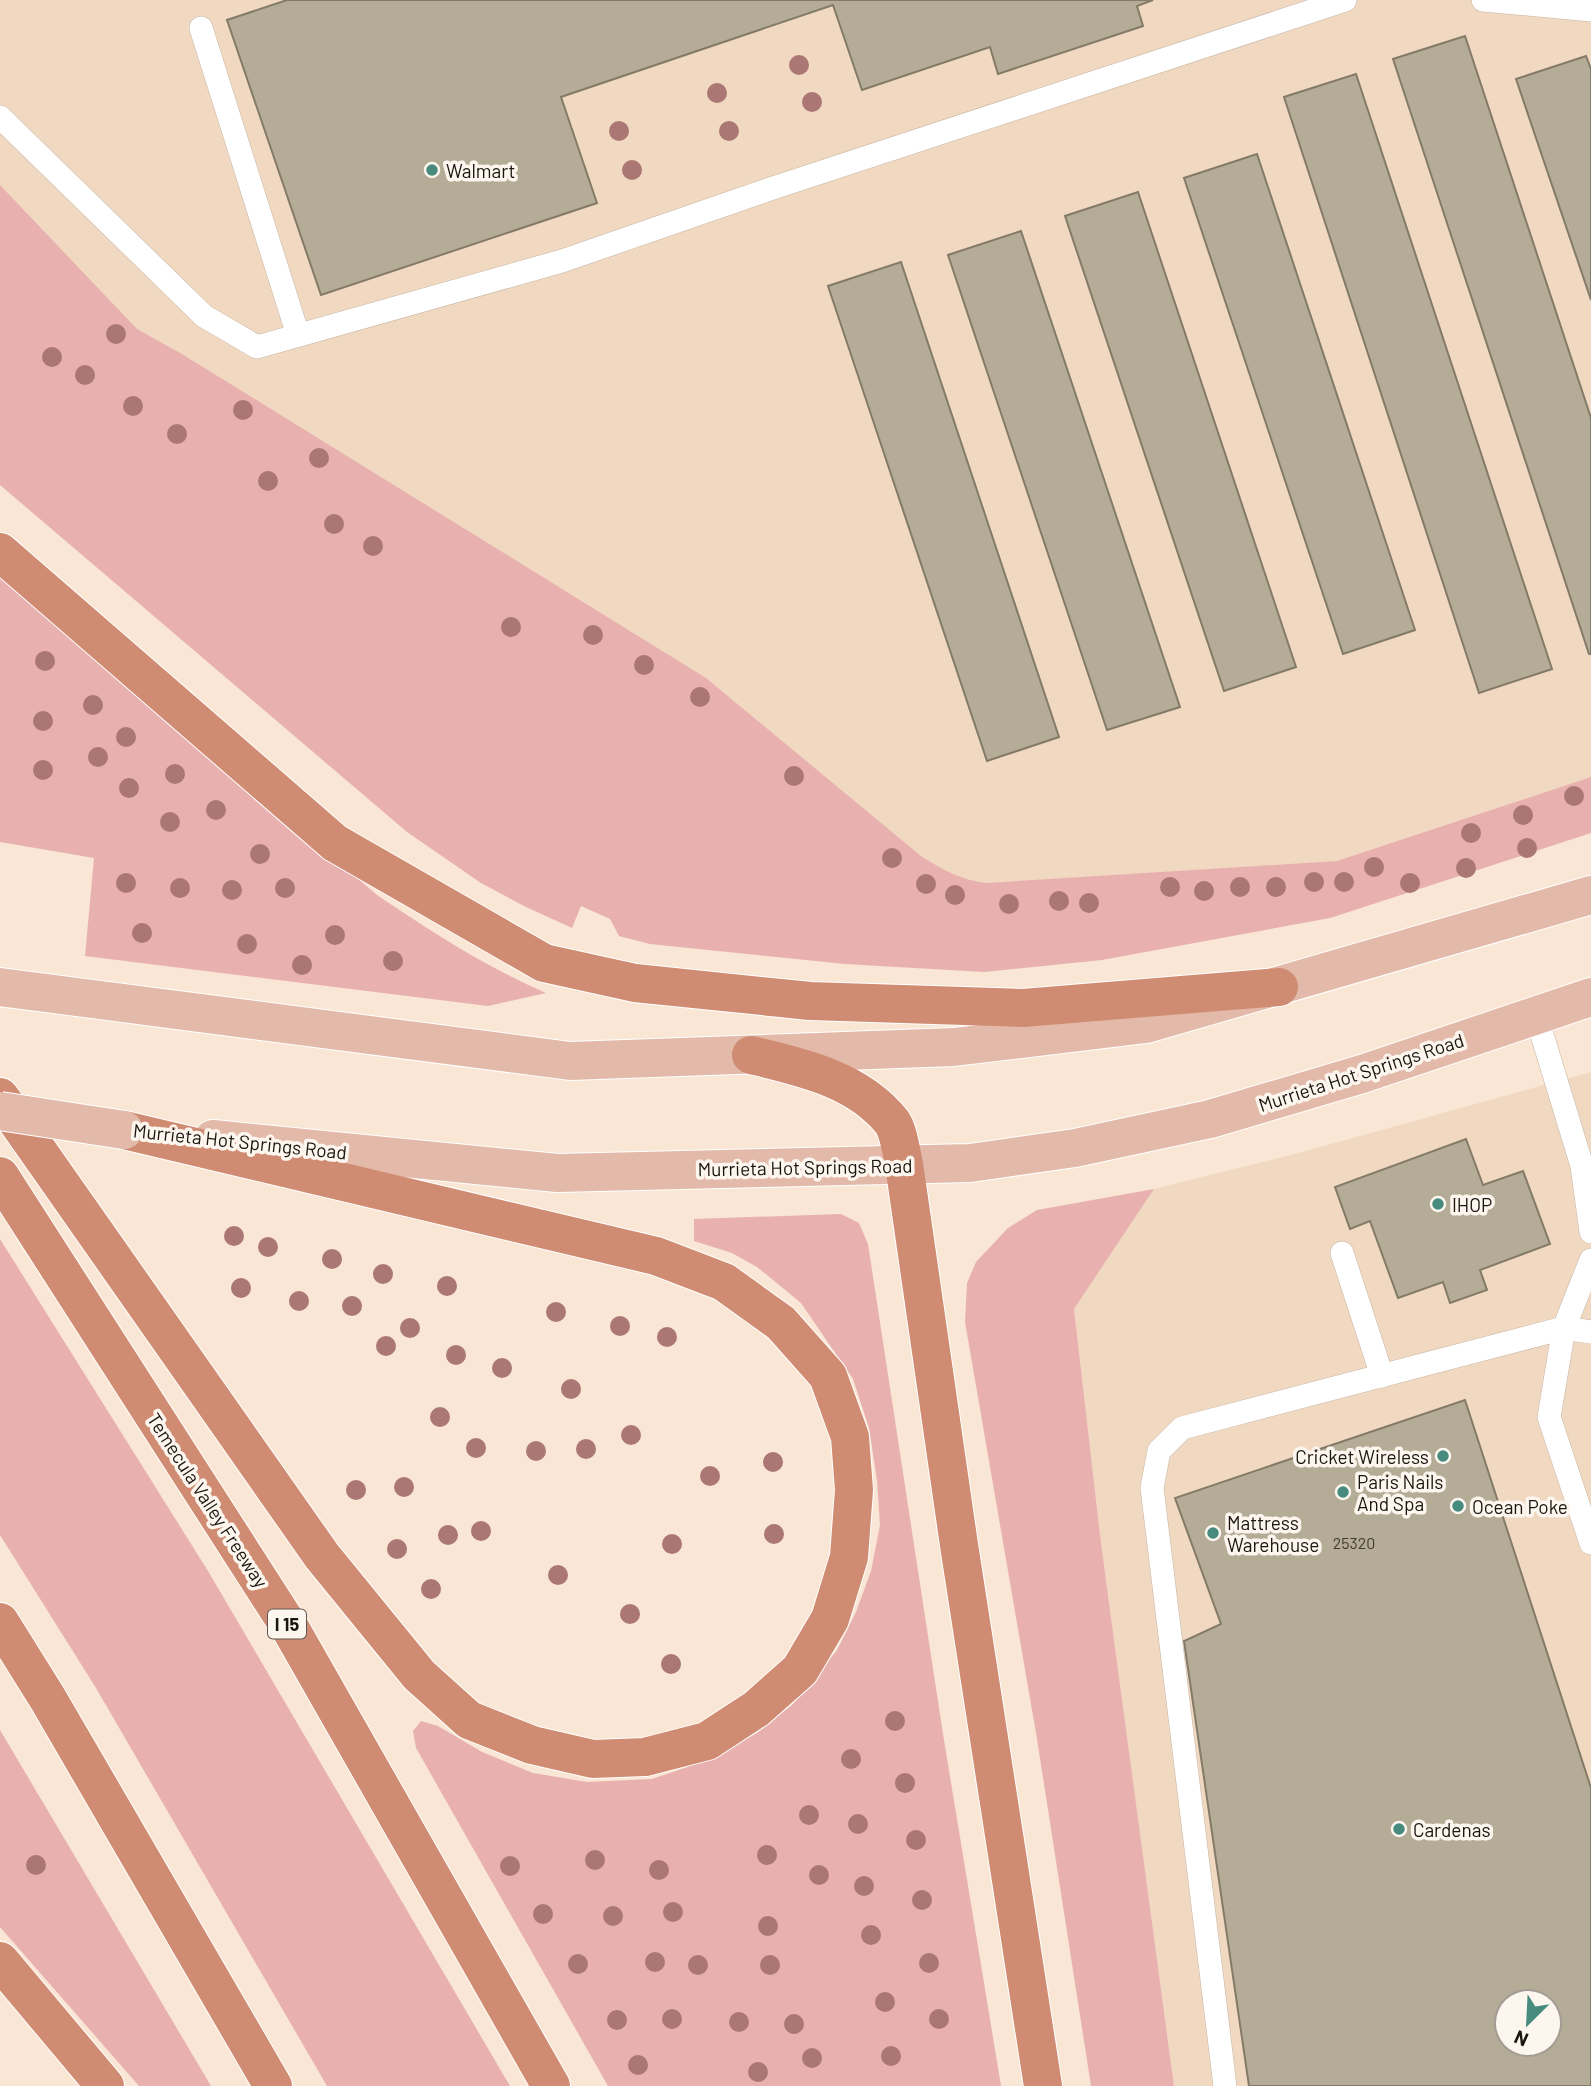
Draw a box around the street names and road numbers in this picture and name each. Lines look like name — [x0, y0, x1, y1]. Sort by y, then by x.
street label: Murrieta Hot Springs Road — [1255, 1028, 1467, 1116]
street label: Murrieta Hot Springs Road — [132, 1118, 348, 1164]
street label: Murrieta Hot Springs Road — [697, 1154, 913, 1180]
street label: Temecula Valley Freeway — [143, 1408, 273, 1592]
road number: I 15 — [268, 1610, 306, 1638]

